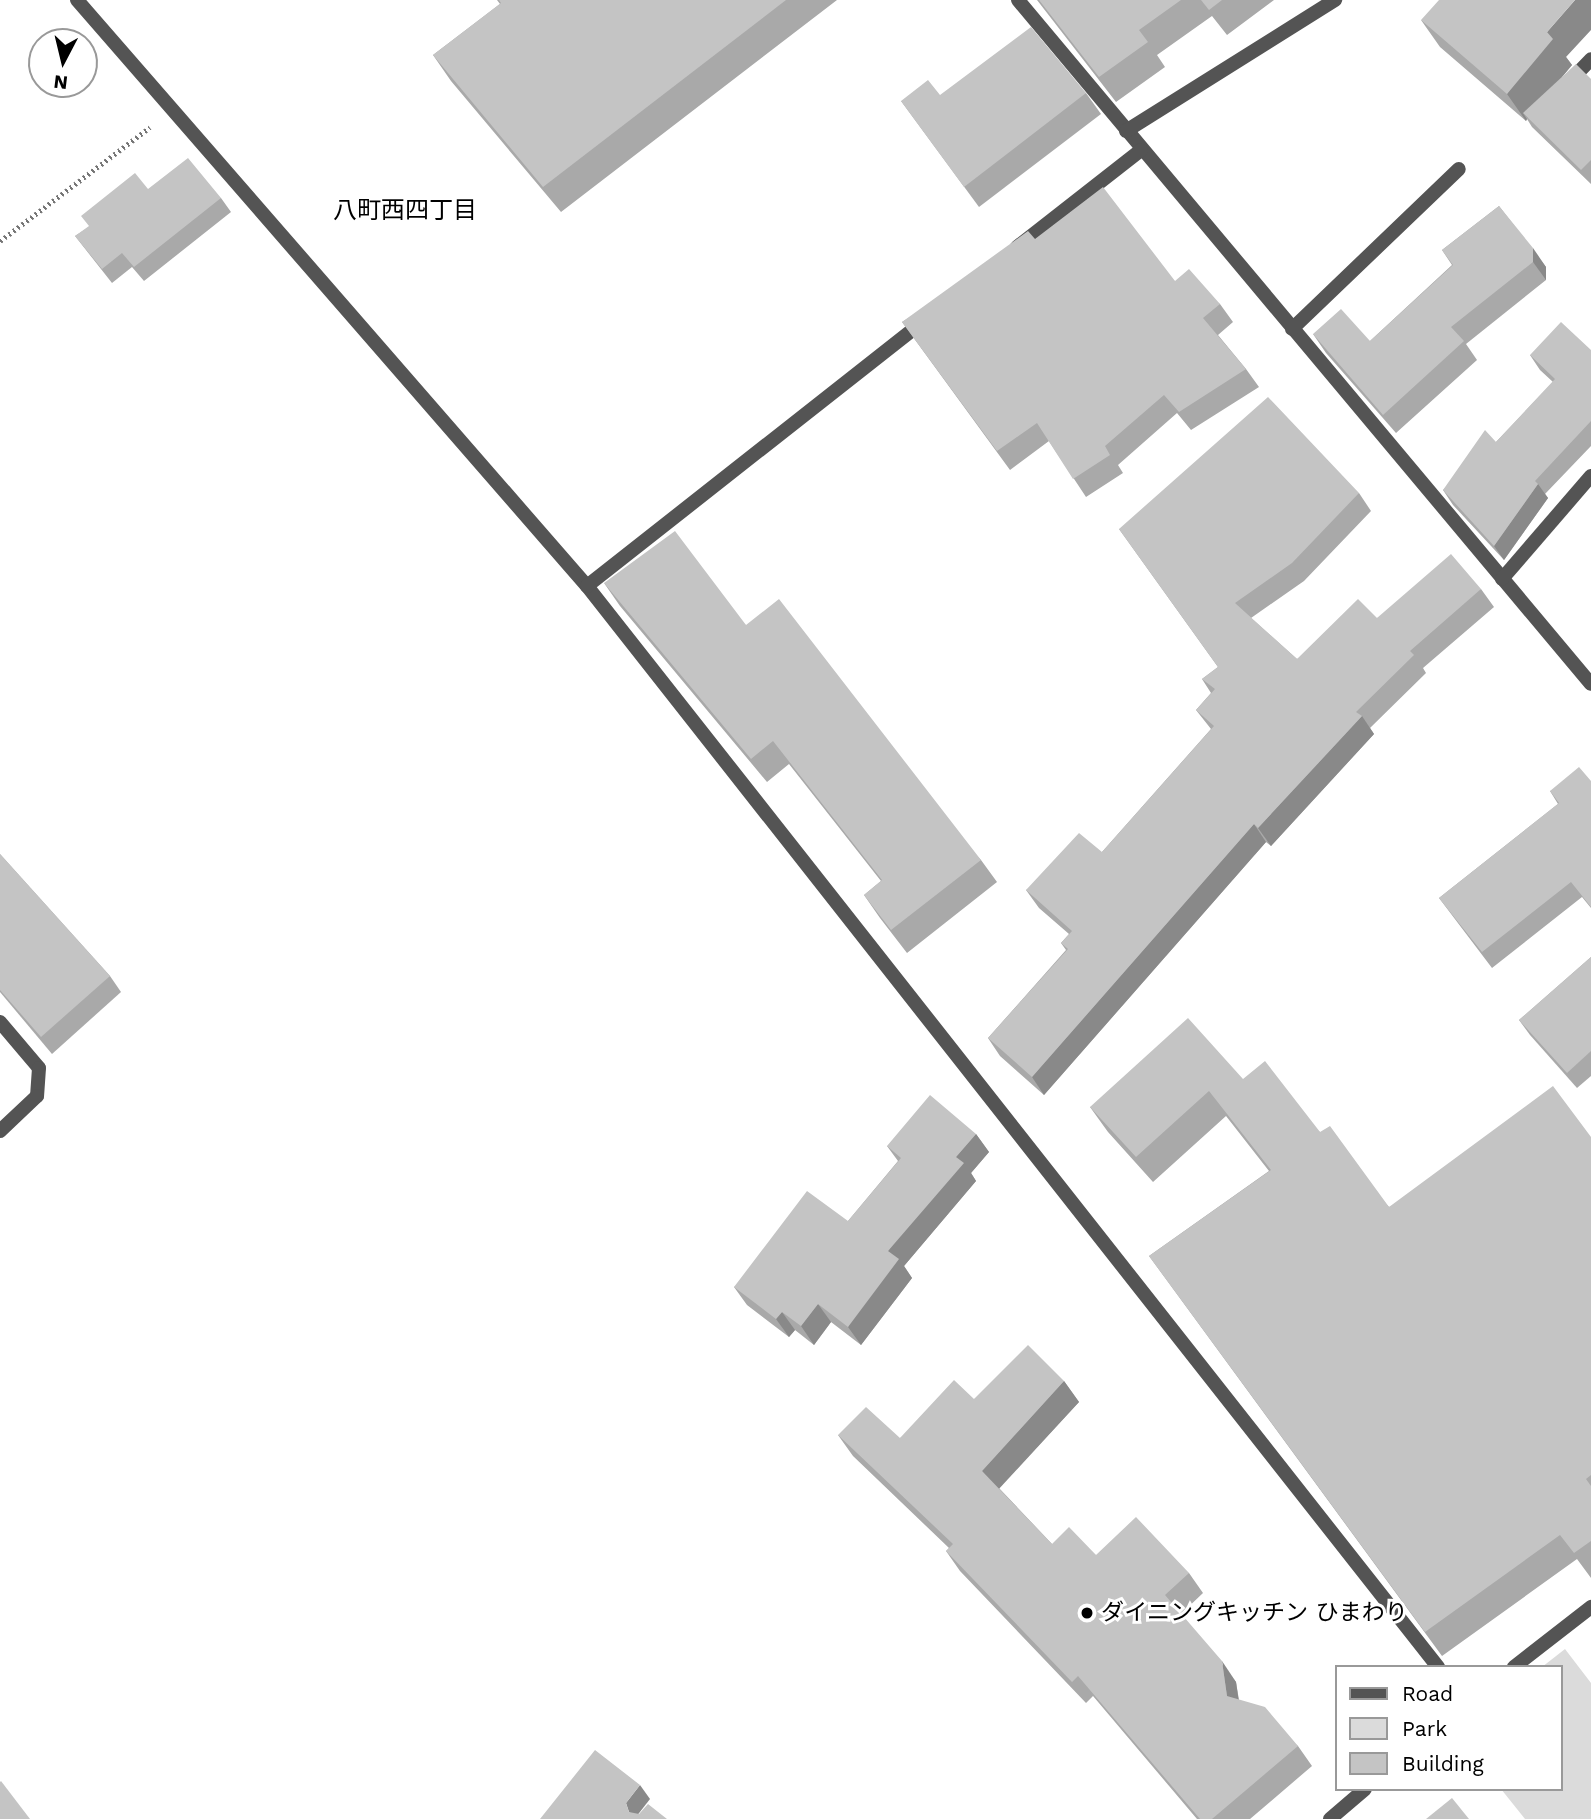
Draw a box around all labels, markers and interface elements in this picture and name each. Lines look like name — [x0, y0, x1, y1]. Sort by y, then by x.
north arrow — [28, 28, 98, 98]
text: N — [52, 70, 69, 95]
district label: 八町西四丁目 — [333, 197, 477, 225]
place label: ダイニングキッチン ひまわり — [1101, 1599, 1408, 1627]
marker: ダイニングキッチン ひまわり — [1079, 1605, 1095, 1621]
legend — [1336, 1665, 1563, 1791]
text: Road — [1402, 1681, 1453, 1706]
text: Park — [1402, 1716, 1447, 1741]
text: Building — [1402, 1751, 1484, 1776]

